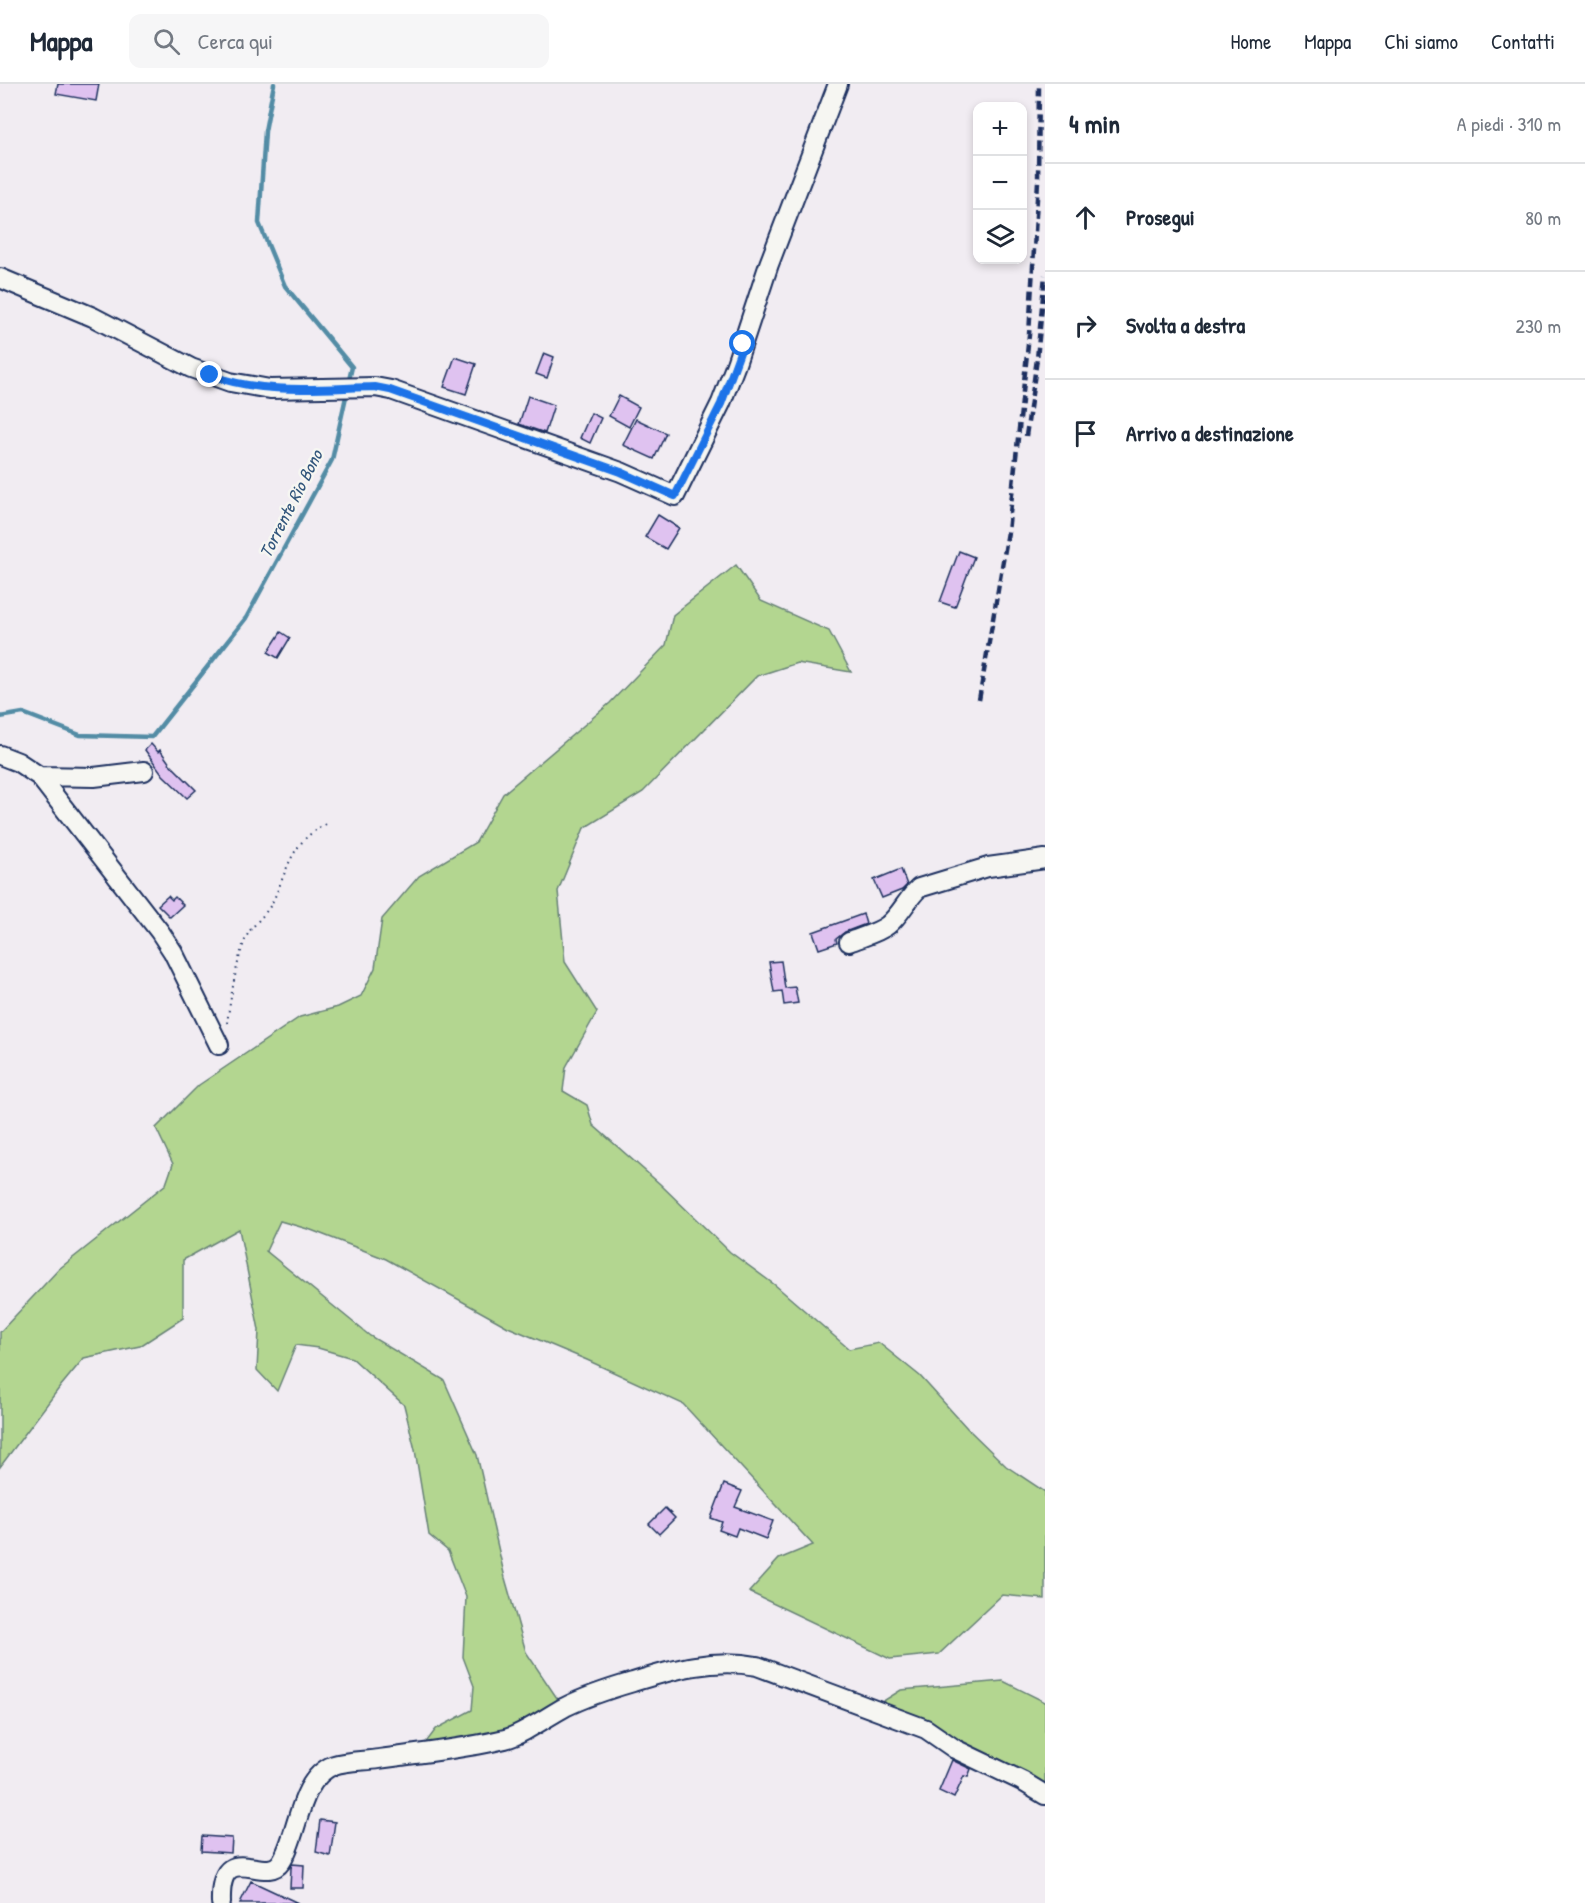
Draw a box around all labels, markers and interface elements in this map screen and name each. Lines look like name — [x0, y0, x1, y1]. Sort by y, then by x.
search box — [129, 14, 549, 68]
text: Mappa — [30, 22, 93, 60]
icon: search — [150, 25, 183, 58]
text: Cerca qui — [198, 26, 273, 56]
text: Home — [1230, 27, 1271, 56]
text: Mappa — [1304, 27, 1351, 56]
text: Chi siamo — [1384, 27, 1458, 56]
text: Contatti — [1491, 27, 1555, 56]
map controls — [973, 102, 1027, 264]
button: + — [973, 102, 1027, 156]
text: 4 min — [1069, 106, 1120, 141]
text: A piedi · 310 m — [1457, 110, 1561, 137]
button: − — [973, 156, 1027, 210]
icon: ahead — [1069, 201, 1102, 234]
text: Prosegui — [1126, 202, 1195, 232]
text: 80 m — [1525, 204, 1561, 231]
button: layers — [973, 210, 1027, 264]
icon: right — [1069, 309, 1102, 342]
text: Svolta a destra — [1126, 310, 1245, 340]
text: 230 m — [1516, 312, 1561, 339]
route start — [729, 330, 755, 356]
route end — [196, 361, 222, 387]
icon: arrive — [1069, 417, 1102, 450]
text: Arrivo a destinazione — [1126, 418, 1294, 448]
water label: Torrente Rio Bono — [253, 444, 329, 562]

